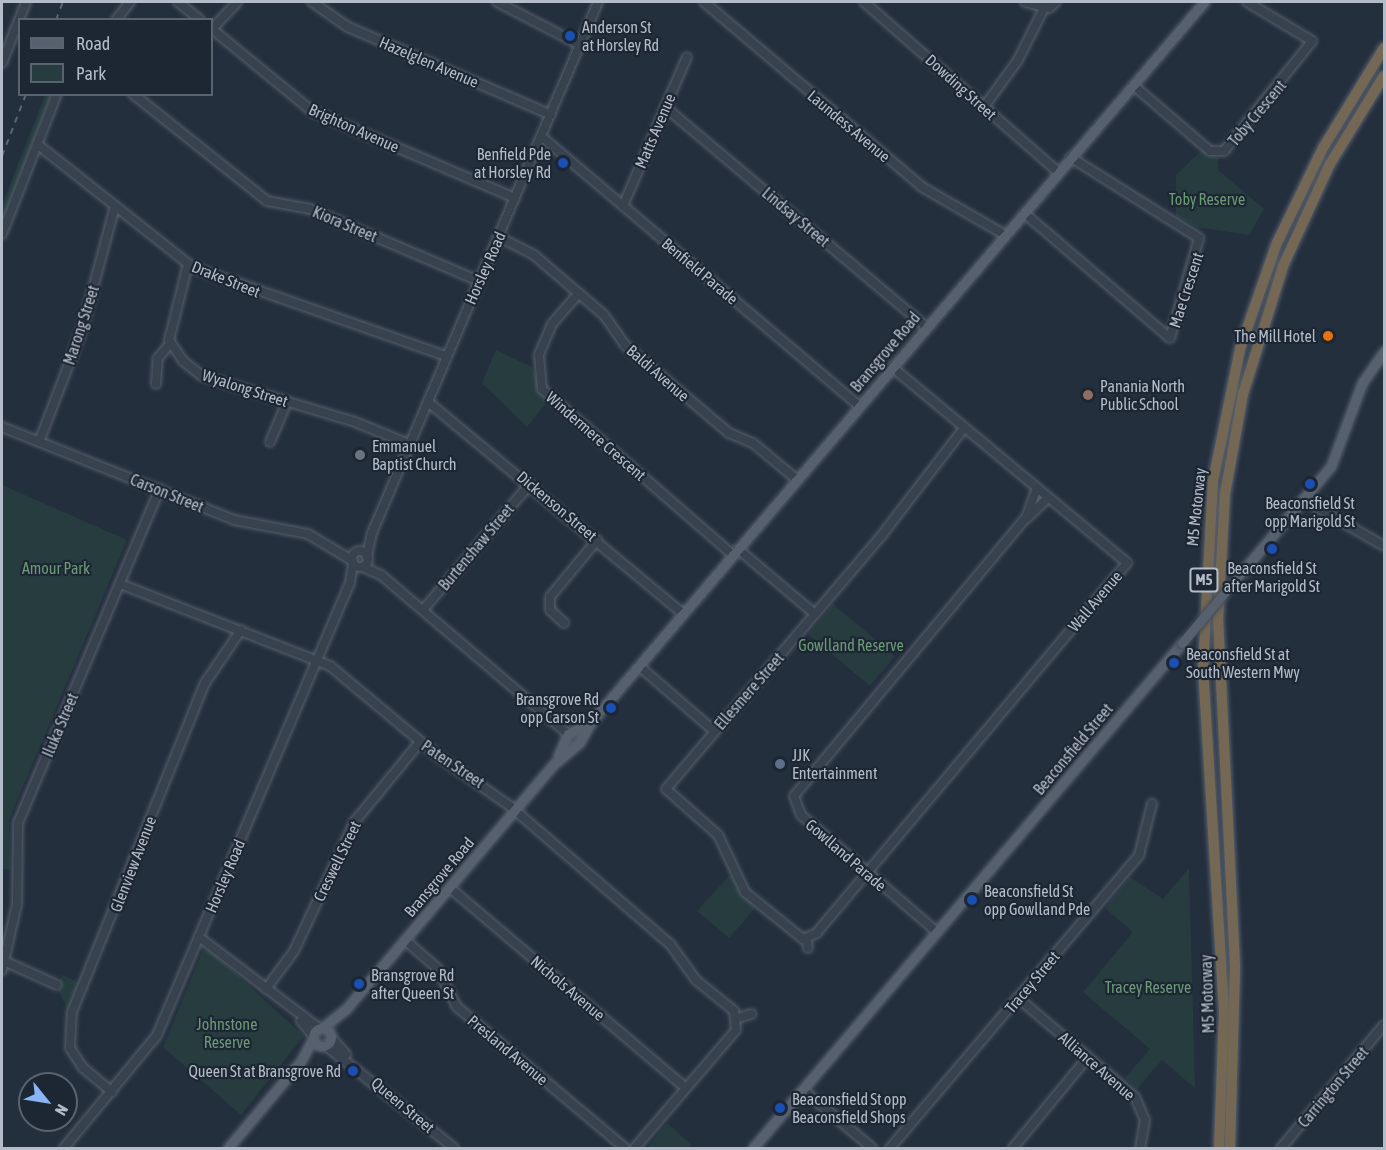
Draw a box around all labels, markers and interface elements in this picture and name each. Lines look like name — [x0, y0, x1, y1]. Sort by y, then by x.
place label: Anderson St at Horsley Rd — [582, 17, 659, 55]
legend — [18, 18, 213, 96]
marker: Anderson St at Horsley Rd — [563, 29, 577, 43]
street label: Hazelglen Avenue — [376, 32, 482, 92]
text: Road — [76, 33, 110, 54]
street label: Dowding Street — [922, 50, 1000, 124]
text: Park — [76, 63, 106, 84]
street label: Toby Crescent — [1224, 76, 1290, 150]
street label: Laundess Avenue — [804, 86, 894, 166]
street label: Matts Avenue — [631, 91, 679, 171]
street label: Brighton Avenue — [306, 100, 402, 156]
place label: Benfield Pde at Horsley Rd — [474, 144, 551, 182]
marker: Benfield Pde at Horsley Rd — [556, 156, 570, 170]
street label: Lindsay Street — [758, 183, 834, 251]
park label: Toby Reserve — [1169, 189, 1245, 209]
street label: Kiora Street — [310, 202, 380, 246]
street label: Horsley Road — [460, 229, 510, 307]
street label: Benfield Parade — [658, 234, 742, 308]
street label: Mae Crescent — [1165, 250, 1207, 330]
street label: Drake Street — [189, 257, 263, 301]
street label: Marong Street — [59, 283, 103, 367]
street label: Bransgrove Road — [846, 308, 924, 396]
place label: The Mill Hotel — [1234, 326, 1316, 346]
marker: The Mill Hotel — [1321, 329, 1335, 343]
street label: Baldi Avenue — [623, 341, 693, 405]
street label: Wyalong Street — [200, 365, 290, 411]
place label: Panania North Public School — [1100, 376, 1185, 414]
street label: Windermere Crescent — [542, 387, 650, 485]
marker: Panania North Public School — [1081, 388, 1095, 402]
place label: Emmanuel Baptist Church — [372, 436, 456, 474]
marker: Emmanuel Baptist Church — [353, 448, 367, 462]
street label: Dickenson Street — [513, 467, 601, 545]
street label: M5 Motorway — [1182, 467, 1210, 547]
street label: Carson Street — [127, 470, 207, 516]
marker: Beaconsfield St opp Marigold St — [1303, 477, 1317, 491]
place label: Beaconsfield St opp Marigold St — [1265, 493, 1355, 531]
street label: Burtenshaw Street — [434, 500, 518, 594]
marker: Beaconsfield St after Marigold St — [1265, 542, 1279, 556]
park label: Amour Park — [22, 558, 90, 578]
place label: Beaconsfield St after Marigold St — [1224, 558, 1320, 596]
street label: Wall Avenue — [1064, 567, 1126, 635]
road number: M5 — [1189, 568, 1219, 592]
park label: Gowlland Reserve — [798, 635, 904, 655]
place label: Beaconsfield St at South Western Mwy — [1186, 644, 1300, 682]
street label: Ellesmere Street — [710, 648, 788, 734]
marker: Beaconsfield St at South Western Mwy — [1167, 656, 1181, 670]
place label: Bransgrove Rd opp Carson St — [516, 689, 599, 727]
street label: Iluka Street — [38, 690, 82, 760]
street label: Beaconsfield Street — [1029, 699, 1117, 799]
marker: Bransgrove Rd opp Carson St — [604, 701, 618, 715]
street label: Paten Street — [418, 736, 488, 792]
place label: JJK Entertainment — [792, 745, 877, 783]
marker: JJK Entertainment — [773, 757, 787, 771]
street label: Glenview Avenue — [106, 813, 160, 915]
street label: Gowlland Parade — [802, 815, 890, 895]
street label: Creswell Street — [309, 818, 365, 904]
street label: Bransgrove Road — [400, 833, 478, 921]
street label: Horsley Road — [201, 836, 249, 916]
place label: Beaconsfield St opp Gowlland Pde — [984, 881, 1090, 919]
marker: Beaconsfield St opp Gowlland Pde — [965, 893, 979, 907]
street label: Tracey Street — [1001, 947, 1063, 1017]
street label: Nichols Avenue — [527, 951, 609, 1025]
street label: M5 Motorway — [1196, 954, 1218, 1034]
place label: Bransgrove Rd after Queen St — [371, 965, 454, 1003]
marker: Bransgrove Rd after Queen St — [352, 977, 366, 991]
park label: Tracey Reserve — [1105, 977, 1191, 997]
street label: Presland Avenue — [464, 1011, 552, 1089]
park label: Johnstone Reserve — [197, 1014, 257, 1052]
street label: Alliance Avenue — [1055, 1028, 1139, 1104]
street label: Carrington Street — [1294, 1043, 1372, 1131]
place label: Queen St at Bransgrove Rd — [189, 1061, 341, 1081]
marker: Queen St at Bransgrove Rd — [346, 1064, 360, 1078]
north arrow — [18, 1072, 78, 1132]
street label: Queen Street — [367, 1073, 439, 1137]
place label: Beaconsfield St opp Beaconsfield Shops — [792, 1089, 907, 1127]
text: N — [52, 1101, 72, 1119]
marker: Beaconsfield St opp Beaconsfield Shops — [773, 1101, 787, 1115]

